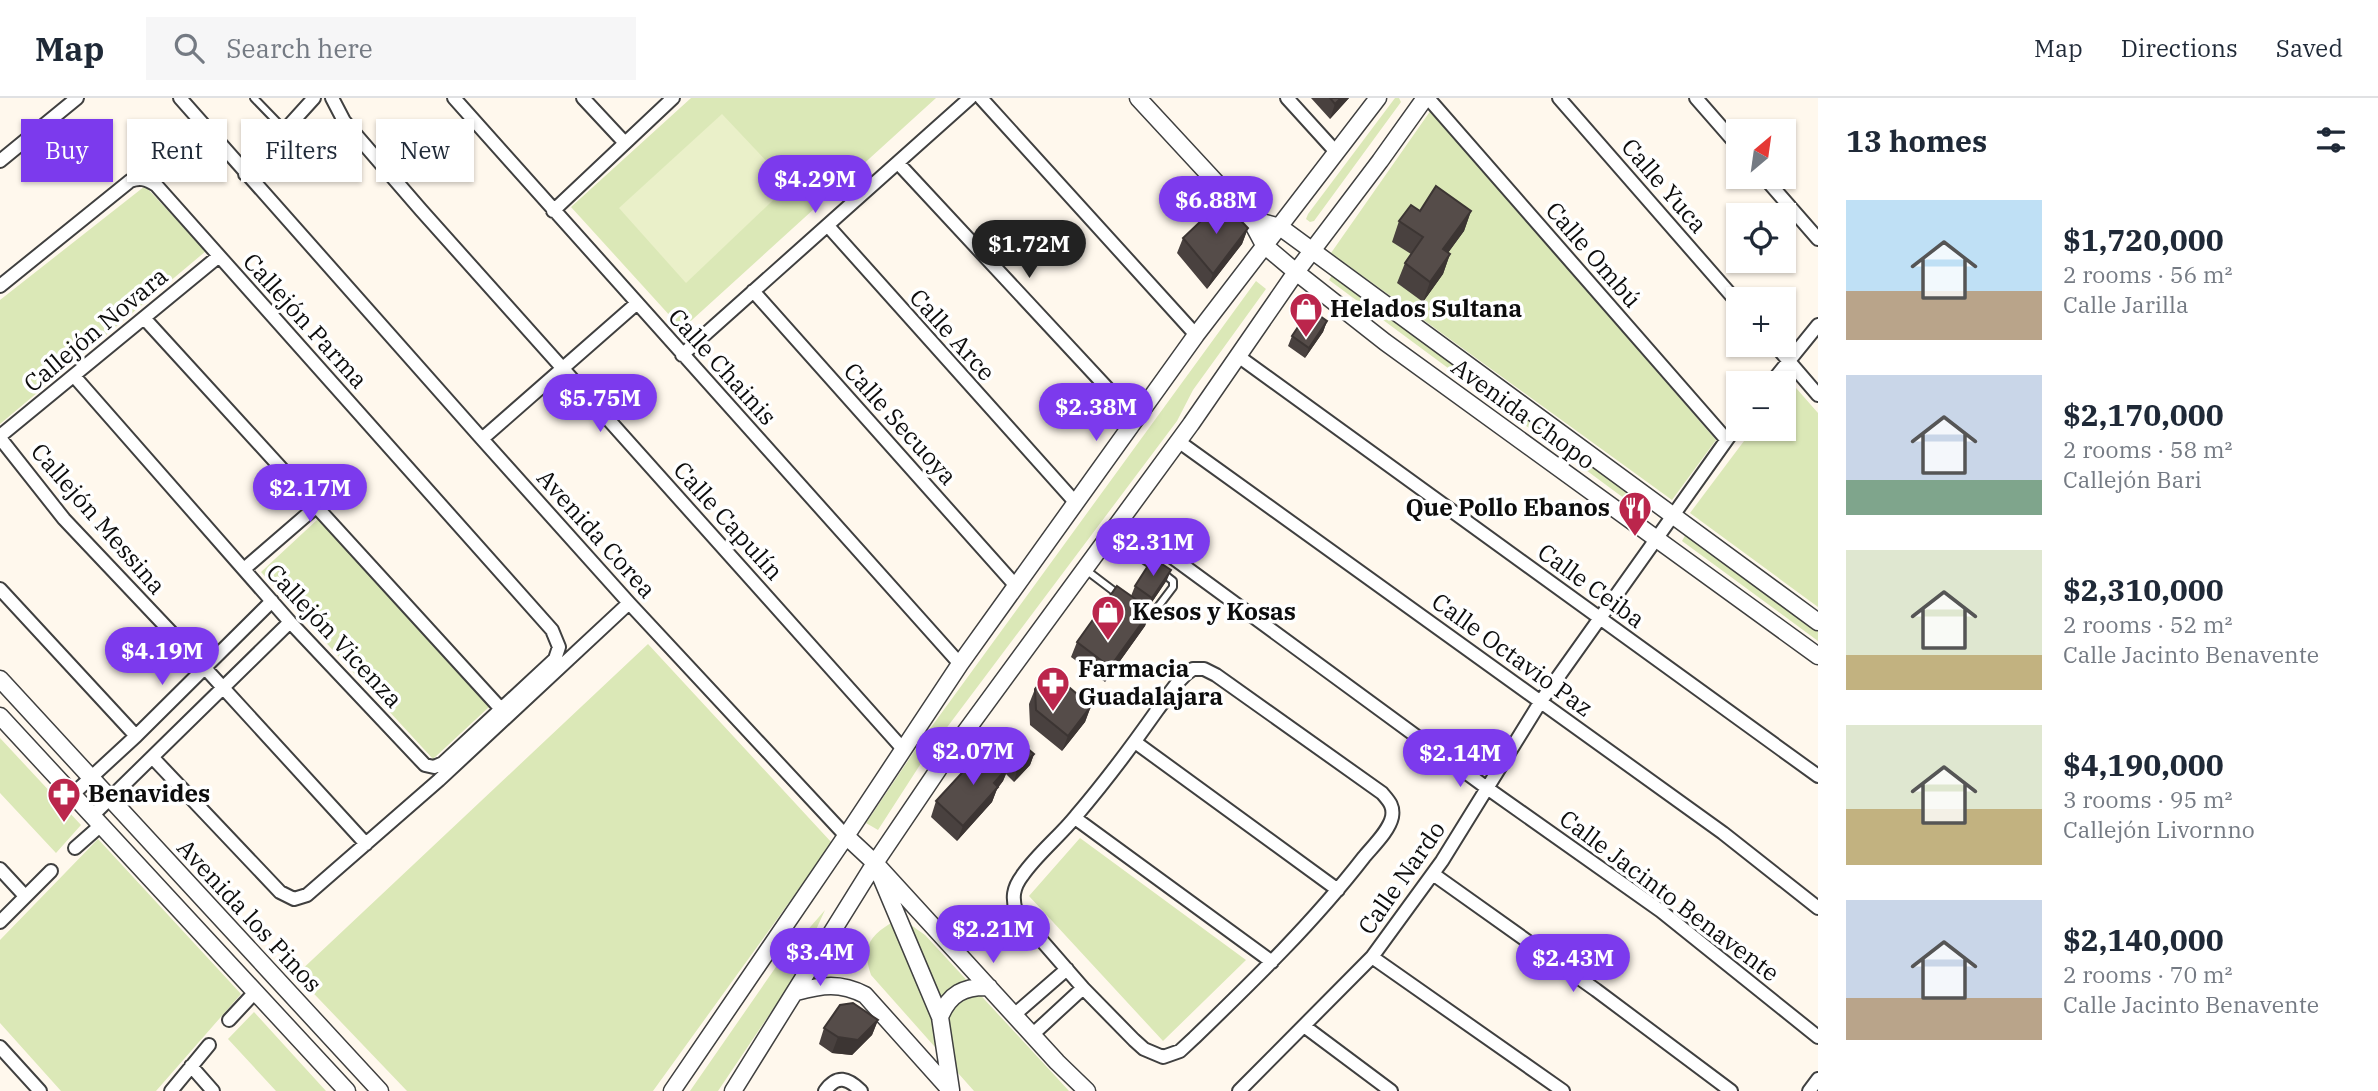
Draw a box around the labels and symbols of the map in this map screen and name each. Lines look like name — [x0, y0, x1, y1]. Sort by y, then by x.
north arrow — [1726, 119, 1796, 189]
street label: Calle Yuca — [1615, 131, 1715, 240]
pin: $4.29M — [758, 156, 872, 215]
pin: $6.88M — [1159, 176, 1273, 236]
street label: Calle Ombú — [1539, 195, 1649, 314]
pin: $1.72M — [972, 220, 1086, 280]
street label: Callejón Parma — [236, 246, 375, 395]
street label: Callejón Novara — [17, 260, 174, 399]
street label: Calle Arce — [903, 281, 1003, 387]
shop icon: Helados Sultana — [1287, 290, 1325, 339]
place label: Helados Sultana — [1330, 292, 1522, 324]
street label: Calle Chainis — [662, 301, 784, 432]
street label: Avenida Chopo — [1445, 350, 1602, 476]
street label: Calle Secuoya — [837, 355, 964, 491]
pin: $5.75M — [543, 374, 657, 434]
pin: $2.38M — [1039, 384, 1153, 443]
street label: Callejón Messina — [24, 436, 173, 601]
street label: Calle Capulín — [667, 454, 791, 587]
street label: Avenida Corea — [530, 462, 663, 605]
pin: $2.17M — [253, 464, 367, 524]
restaurant icon: Que Pollo Ebanos — [1616, 489, 1654, 538]
place label: Que Pollo Ebanos — [1405, 491, 1610, 523]
pin: $2.31M — [1096, 518, 1210, 578]
street label: Calle Ceiba — [1532, 536, 1651, 635]
street label: Callejón Vicenza — [260, 556, 410, 714]
street label: Calle Octavio Paz — [1426, 585, 1599, 723]
shop icon: Kesos y Kosas — [1089, 593, 1127, 642]
place label: Kesos y Kosas — [1132, 595, 1296, 627]
pin: $4.19M — [105, 628, 219, 687]
place label: Farmacia Guadalajara — [1078, 652, 1223, 712]
pharmacy icon: Farmacia Guadalajara — [1034, 664, 1072, 713]
pin: $2.07M — [916, 728, 1030, 787]
pin: $2.14M — [1403, 730, 1517, 789]
pharmacy icon: Benavides — [45, 775, 83, 824]
place label: Benavides — [88, 777, 210, 809]
street label: Calle Jacinto Benavente — [1553, 802, 1786, 988]
street label: Calle Nardo — [1350, 814, 1452, 941]
street label: Avenida los Pinos — [170, 832, 329, 999]
pin: $2.21M — [936, 906, 1050, 965]
pin: $3.4M — [771, 928, 869, 988]
pin: $2.43M — [1516, 934, 1630, 994]

